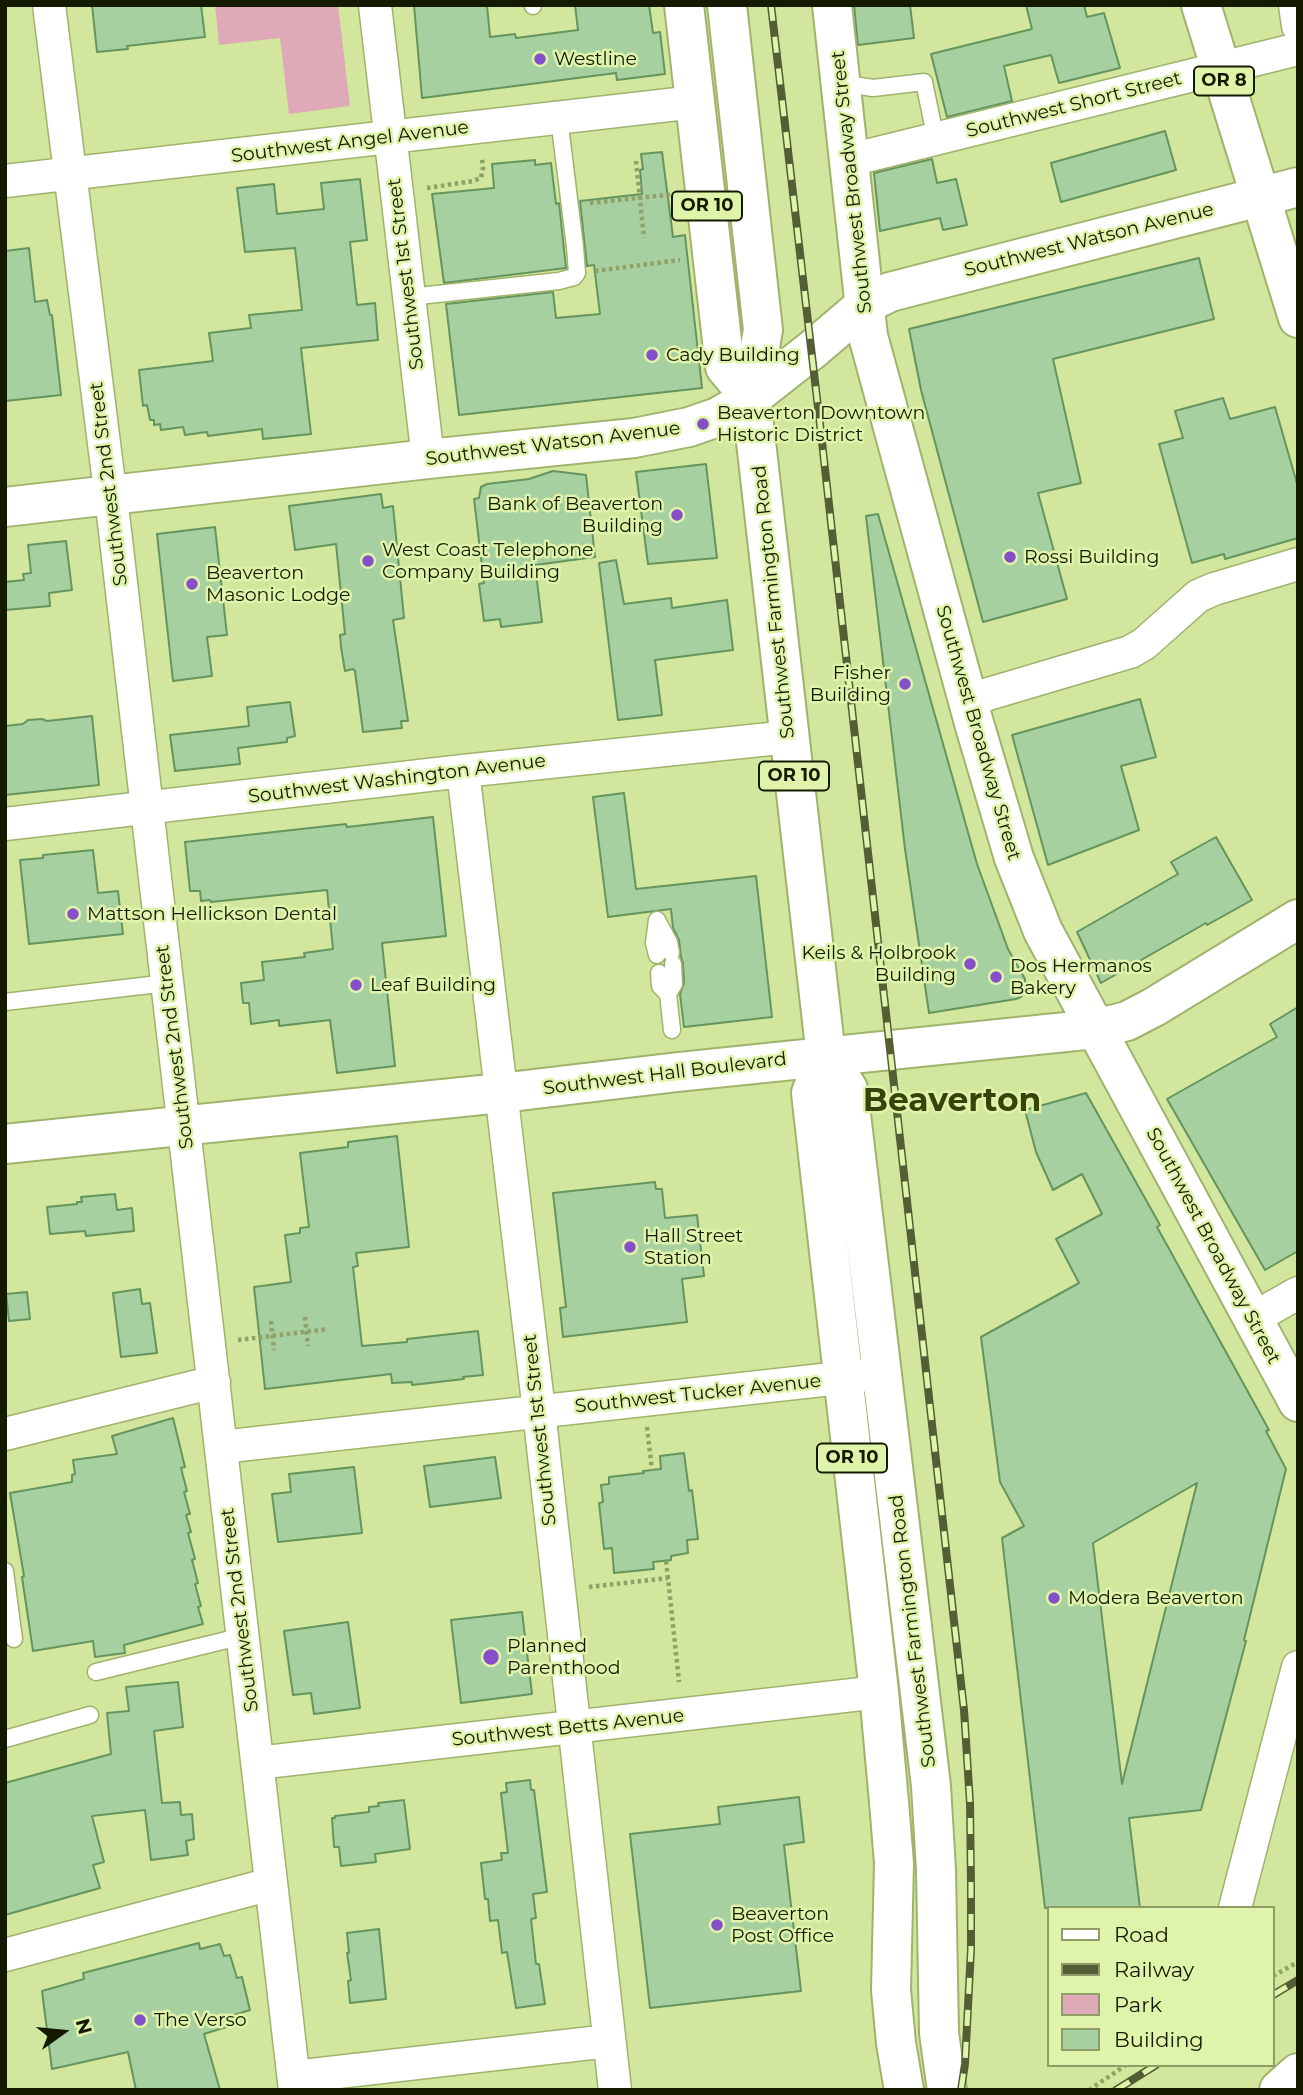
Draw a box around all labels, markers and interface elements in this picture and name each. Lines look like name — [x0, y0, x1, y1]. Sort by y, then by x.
place label: Westline — [554, 48, 637, 70]
street label: Southwest Broadway Street — [827, 49, 877, 315]
marker: Westline — [532, 51, 548, 67]
road number: OR 8 — [1194, 66, 1254, 96]
street label: Southwest Short Street — [964, 67, 1184, 143]
street label: Southwest Angel Avenue — [230, 116, 470, 168]
street label: Southwest 1st Street — [383, 177, 429, 371]
road number: OR 10 — [672, 191, 742, 220]
street label: Southwest Watson Avenue — [962, 198, 1216, 282]
place label: Cady Building — [666, 344, 800, 366]
marker: Cady Building — [644, 347, 660, 363]
street label: Southwest 2nd Street — [85, 381, 133, 587]
place label: Beaverton Downtown Historic District — [717, 402, 925, 446]
marker: Beaverton Downtown Historic District — [695, 416, 711, 432]
street label: Southwest Watson Avenue — [424, 417, 682, 471]
street label: Southwest Farmington Road — [748, 464, 800, 740]
place label: Bank of Beaverton Building — [487, 493, 663, 537]
marker: Bank of Beaverton Building — [669, 507, 685, 523]
place label: West Coast Telephone Company Building — [382, 539, 593, 583]
place label: Rossi Building — [1024, 546, 1159, 568]
marker: Rossi Building — [1002, 549, 1018, 565]
marker: West Coast Telephone Company Building — [360, 553, 376, 569]
place label: Beaverton Masonic Lodge — [206, 562, 350, 606]
marker: Beaverton Masonic Lodge — [184, 576, 200, 592]
street label: Southwest Broadway Street — [931, 603, 1025, 863]
place label: Fisher Building — [810, 662, 891, 706]
marker: Fisher Building — [897, 676, 913, 692]
street label: Southwest Washington Avenue — [247, 749, 547, 809]
road number: OR 10 — [759, 762, 829, 790]
place label: Mattson Hellickson Dental — [87, 903, 337, 925]
marker: Mattson Hellickson Dental — [65, 906, 81, 922]
place label: Keils & Holbrook Building — [801, 942, 956, 986]
street label: Southwest 2nd Street — [151, 944, 199, 1150]
place label: Dos Hermanos Bakery — [1010, 955, 1152, 999]
marker: Keils & Holbrook Building — [962, 956, 978, 972]
marker: Dos Hermanos Bakery — [988, 969, 1004, 985]
place label: Leaf Building — [370, 974, 496, 996]
marker: Leaf Building — [348, 977, 364, 993]
street label: Southwest Hall Boulevard — [542, 1048, 788, 1100]
district label: Beaverton — [863, 1081, 1041, 1121]
street label: Southwest Broadway Street — [1141, 1124, 1285, 1368]
place label: Hall Street Station — [644, 1225, 743, 1269]
marker: Hall Street Station — [622, 1239, 638, 1255]
street label: Southwest 1st Street — [519, 1333, 561, 1527]
street label: Southwest Tucker Avenue — [574, 1370, 822, 1418]
road number: OR 10 — [817, 1443, 887, 1472]
street label: Southwest Farmington Road — [885, 1493, 941, 1769]
street label: Southwest 2nd Street — [216, 1507, 264, 1713]
place label: Modera Beaverton — [1068, 1587, 1243, 1609]
marker: Modera Beaverton — [1046, 1590, 1062, 1606]
place label: Planned Parenthood — [507, 1635, 621, 1679]
marker: Planned Parenthood — [481, 1647, 501, 1667]
street label: Southwest Betts Avenue — [451, 1704, 685, 1752]
place label: Beaverton Post Office — [731, 1903, 834, 1947]
legend — [1048, 1906, 1275, 2067]
marker: Beaverton Post Office — [709, 1917, 725, 1933]
text: Road — [1114, 1922, 1169, 1947]
text: Railway — [1114, 1957, 1194, 1982]
text: Park — [1114, 1992, 1162, 2017]
north arrow — [28, 1997, 98, 2067]
place label: The Verso — [154, 2009, 247, 2031]
marker: The Verso — [132, 2012, 148, 2028]
text: N — [71, 2016, 97, 2037]
text: Building — [1114, 2027, 1204, 2052]

